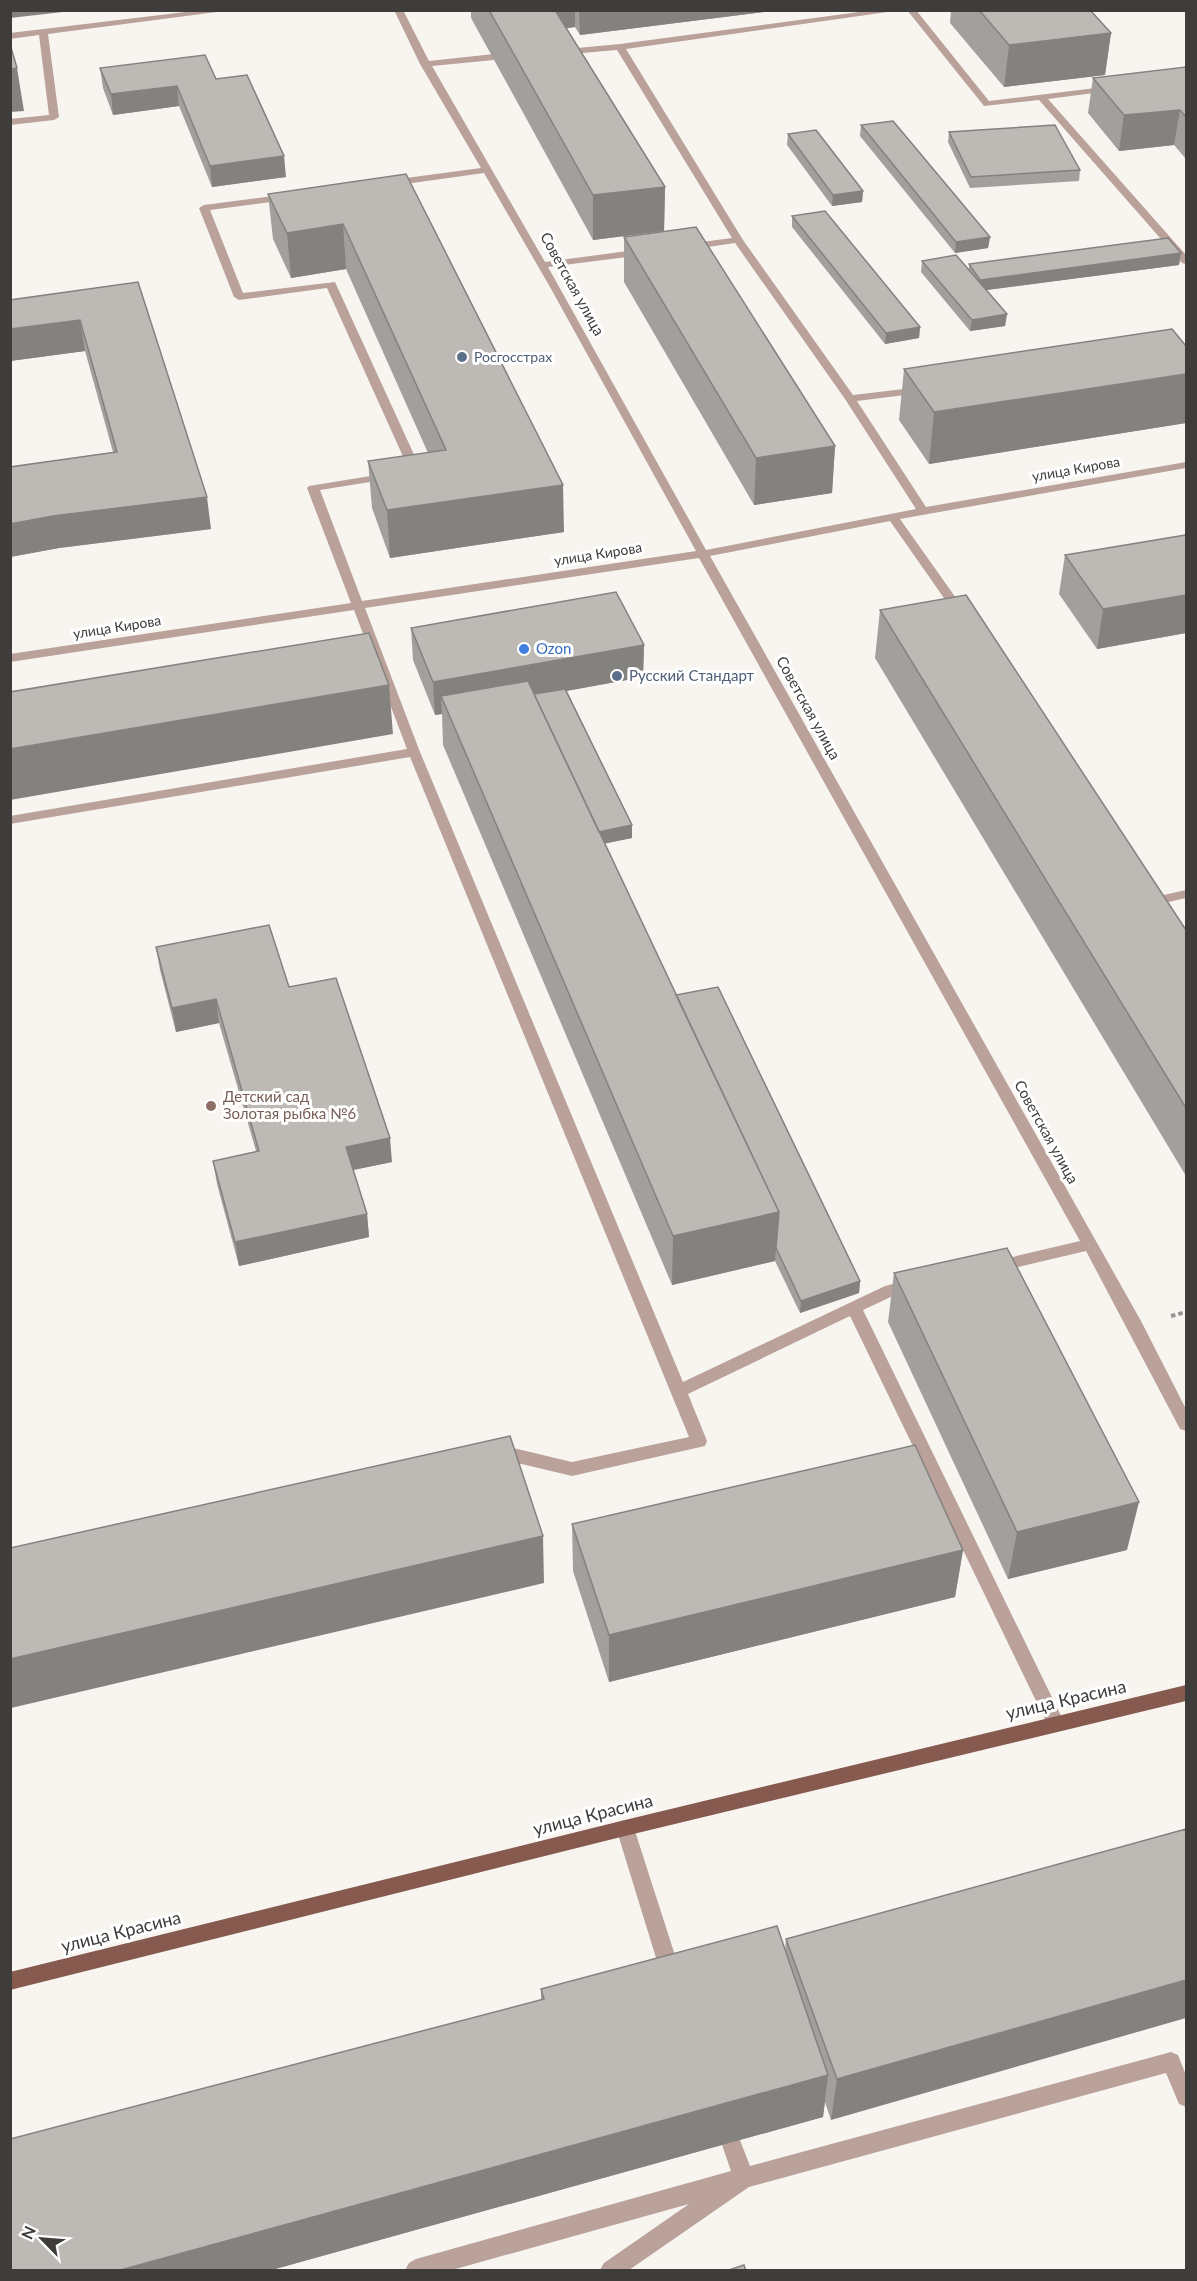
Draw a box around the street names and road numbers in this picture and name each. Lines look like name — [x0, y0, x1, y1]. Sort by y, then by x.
street label: Советская улица — [537, 229, 609, 338]
street label: улица Кирова — [1031, 452, 1121, 485]
street label: улица Кирова — [553, 538, 643, 569]
street label: улица Кирова — [72, 611, 162, 642]
street label: Советская улица — [773, 653, 845, 762]
street label: Советская улица — [1011, 1077, 1083, 1186]
street label: улица Красина — [1003, 1674, 1128, 1724]
street label: улица Красина — [531, 1789, 655, 1840]
street label: улица Красина — [59, 1906, 183, 1957]

